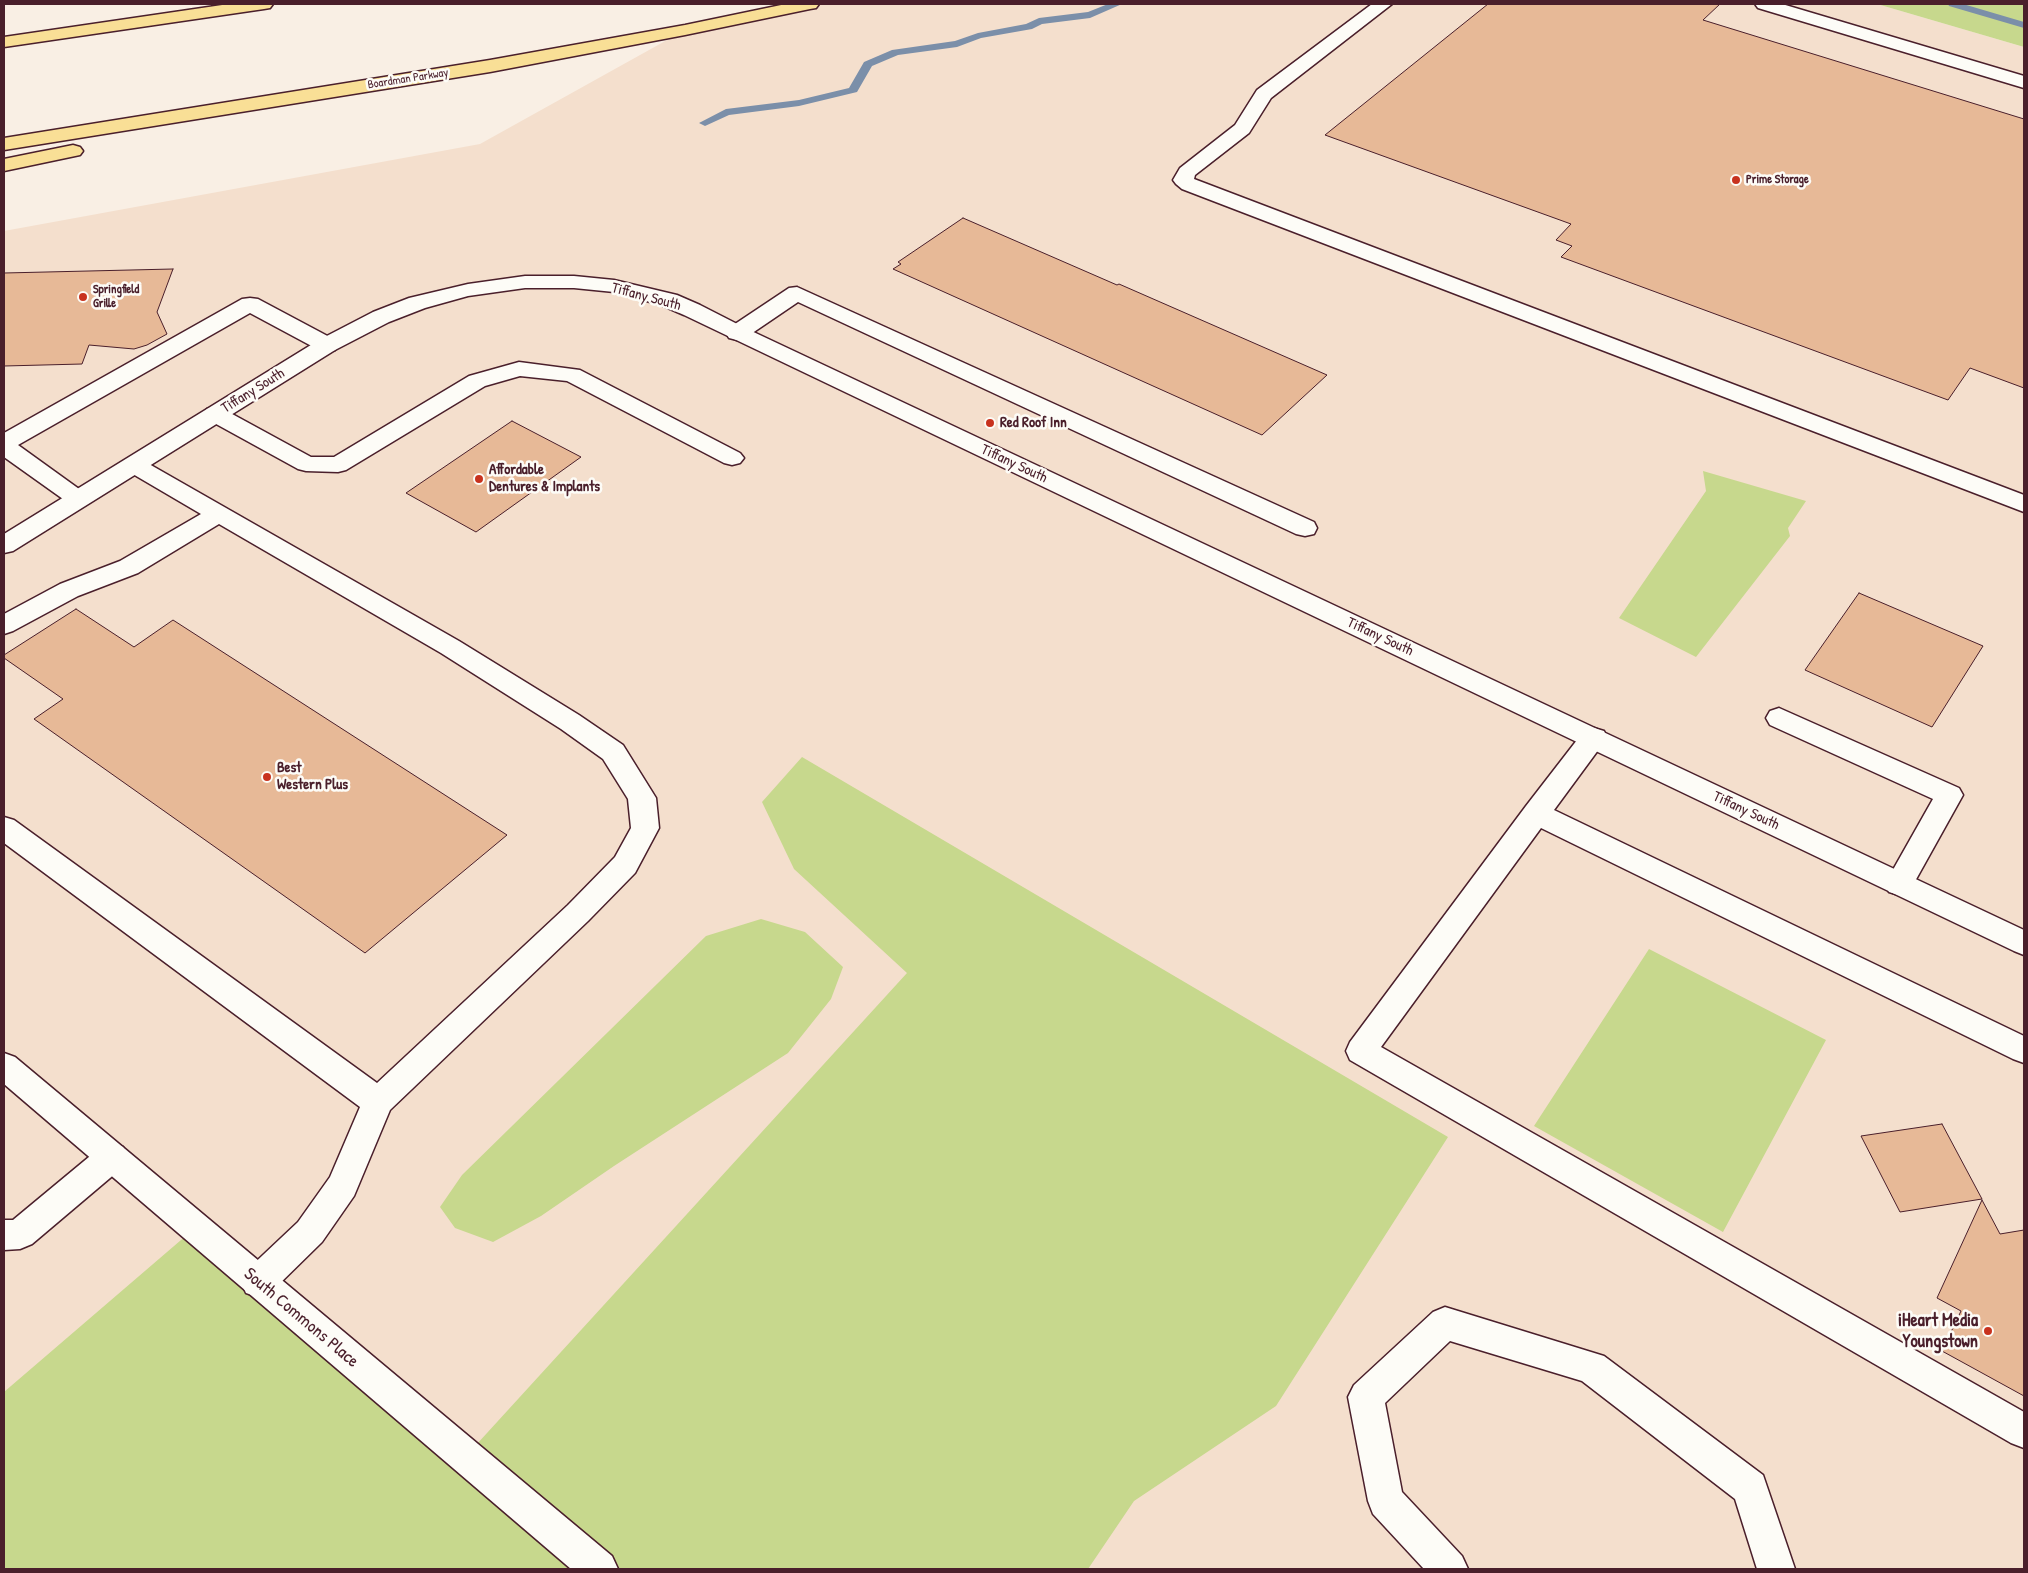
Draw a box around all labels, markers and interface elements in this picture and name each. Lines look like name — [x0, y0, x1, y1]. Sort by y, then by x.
street label: Boardman Parkway — [367, 66, 449, 92]
place label: Prime Storage — [1746, 173, 1809, 187]
marker: Prime Storage — [1730, 174, 1742, 186]
street label: Tiffany South — [609, 279, 683, 315]
place label: Springfield Grille — [93, 283, 139, 311]
marker: Springfield Grille — [77, 291, 89, 303]
street label: Tiffany South — [218, 365, 288, 417]
place label: Red Roof Inn — [1000, 414, 1067, 432]
marker: Red Roof Inn — [984, 417, 996, 429]
street label: Tiffany South — [978, 441, 1050, 487]
place label: Affordable Dentures & Implants — [489, 461, 600, 496]
marker: Affordable Dentures & Implants — [473, 473, 485, 485]
street label: Tiffany South — [1344, 614, 1416, 660]
place label: Best Western Plus — [277, 759, 348, 794]
marker: Best Western Plus — [261, 771, 273, 783]
street label: Tiffany South — [1710, 788, 1782, 834]
street label: South Commons Place — [239, 1264, 363, 1372]
place label: iHeart Media Youngstown — [1898, 1310, 1978, 1352]
marker: iHeart Media Youngstown — [1982, 1325, 1994, 1337]

